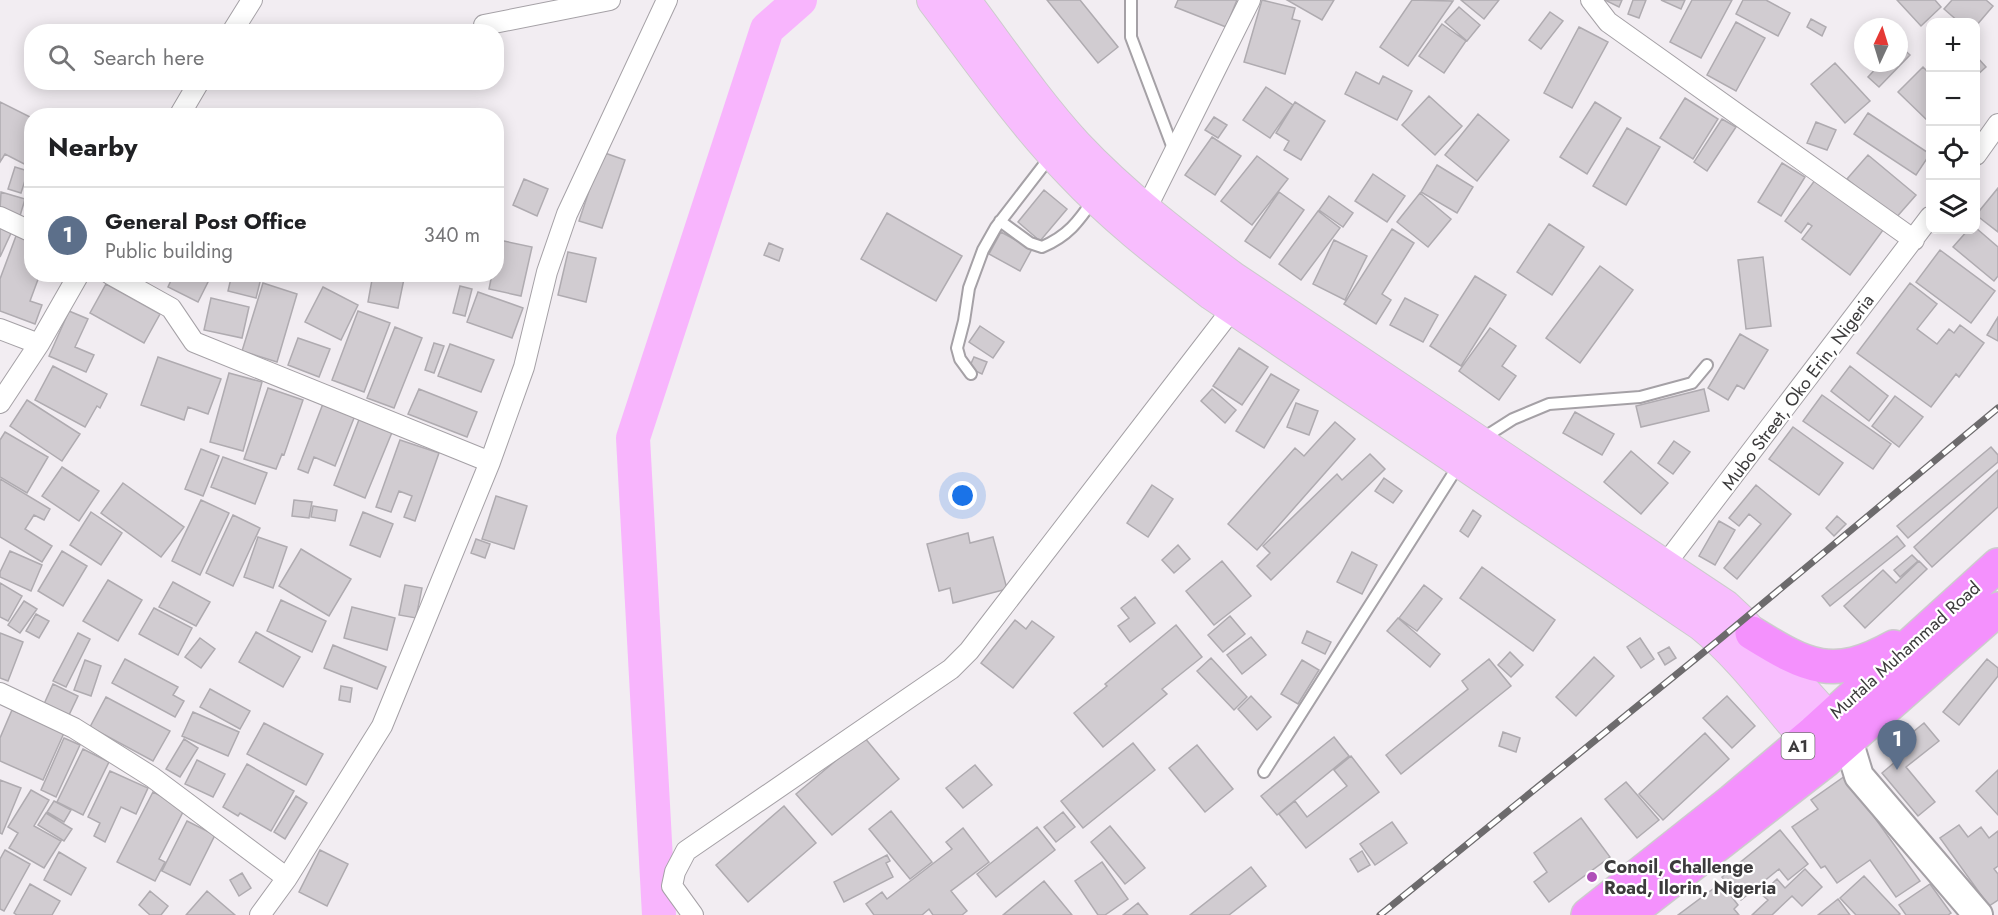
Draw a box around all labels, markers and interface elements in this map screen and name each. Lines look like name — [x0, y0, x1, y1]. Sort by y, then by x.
north arrow — [1854, 18, 1908, 72]
map controls — [1926, 18, 1980, 234]
button: + — [1926, 18, 1980, 72]
search box — [24, 24, 504, 90]
icon: search — [45, 41, 78, 74]
text: Search here — [93, 41, 204, 73]
button: − — [1926, 72, 1980, 126]
button: locate — [1926, 126, 1980, 180]
text: Nearby — [48, 128, 137, 166]
button: layers — [1926, 180, 1980, 234]
text: General Post Office — [105, 205, 307, 237]
text: 1 — [62, 221, 73, 250]
text: 340 m — [424, 221, 480, 250]
text: Public building — [105, 237, 233, 266]
street label: Mubo Street, Oko Erin, Nigeria — [1716, 289, 1880, 495]
your location — [948, 481, 977, 510]
street label: Murtala Muhammad Road — [1824, 575, 1986, 725]
pin: 1 — [1878, 720, 1916, 770]
road number: A1 — [1782, 733, 1814, 759]
place label: Conoil, Challenge Road, Ilorin, Nigeria — [1604, 854, 1776, 901]
marker: Conoil, Challenge Road, Ilorin, Nigeria — [1585, 870, 1599, 884]

